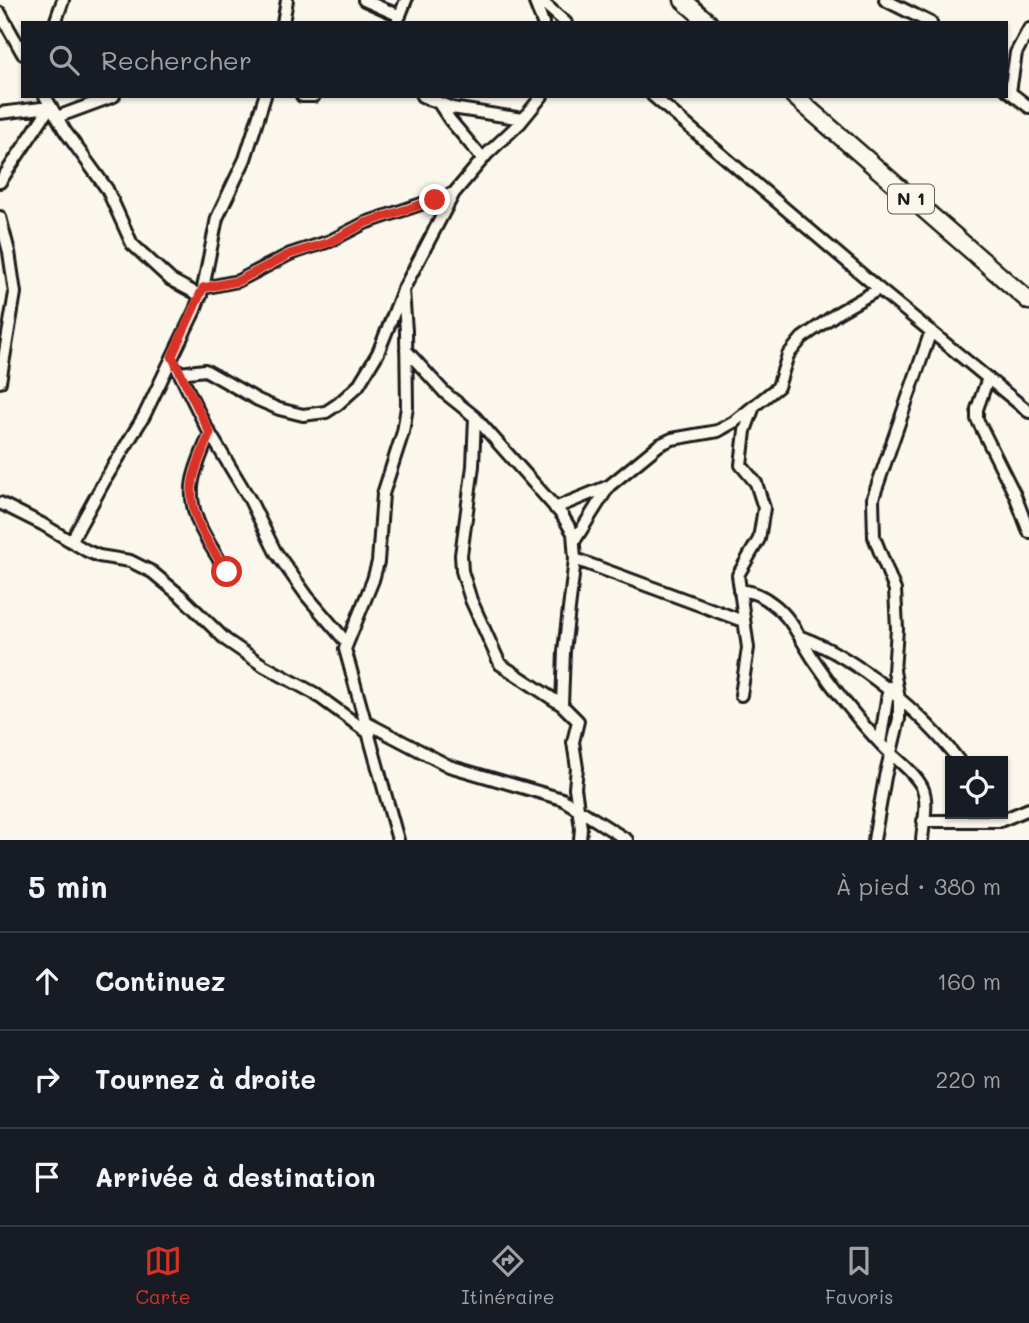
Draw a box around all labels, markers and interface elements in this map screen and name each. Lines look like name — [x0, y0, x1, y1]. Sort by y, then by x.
search box — [21, 21, 1008, 98]
icon: search — [45, 41, 83, 79]
text: Rechercher — [101, 43, 252, 77]
route end — [419, 184, 450, 215]
road number: N 1 — [888, 184, 934, 214]
route start — [211, 556, 242, 587]
map controls — [945, 756, 1008, 819]
button: locate — [945, 756, 1008, 819]
text: 5 min — [28, 866, 108, 906]
text: À pied · 380 m — [836, 871, 1001, 901]
icon: ahead — [28, 962, 66, 1000]
text: Continuez — [95, 964, 225, 998]
text: 160 m — [937, 966, 1001, 996]
icon: right — [28, 1060, 66, 1098]
text: Tournez à droite — [95, 1062, 316, 1096]
text: 220 m — [935, 1064, 1001, 1094]
icon: arrive — [28, 1158, 66, 1196]
text: Arrivée à destination — [95, 1160, 375, 1194]
tab: Carte — [135, 1242, 190, 1309]
tab: Itinéraire — [461, 1242, 554, 1309]
tab: Favoris — [825, 1242, 894, 1309]

